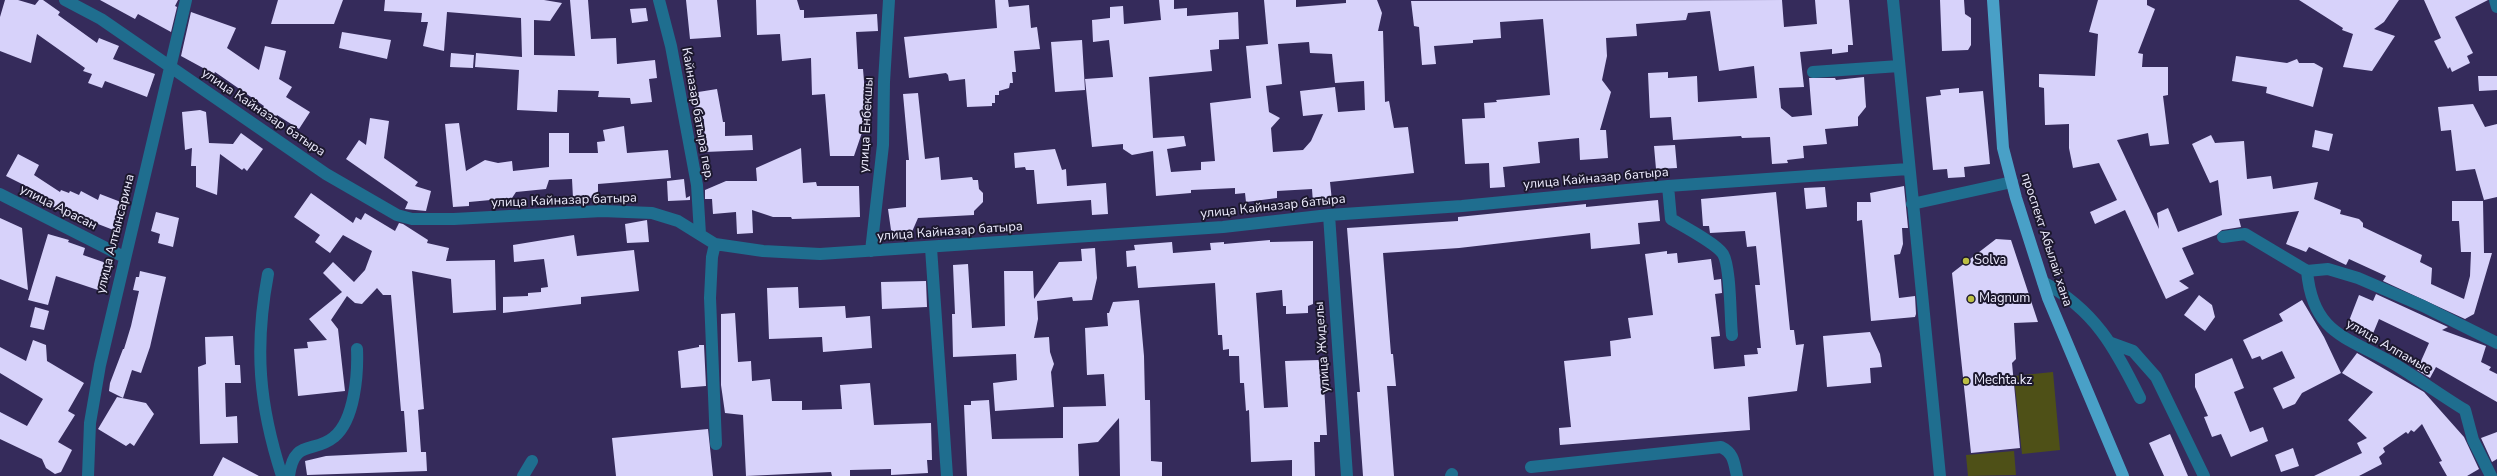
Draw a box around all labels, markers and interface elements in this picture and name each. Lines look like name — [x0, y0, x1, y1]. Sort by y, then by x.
street label: Кайназар батыра пер. — [678, 46, 716, 182]
street label: улица Кайназар батыра — [198, 66, 328, 160]
street label: улица Енбекшы — [857, 77, 877, 173]
street label: улица Кайназар батыра — [1523, 165, 1669, 193]
street label: проспект Абылай хана — [2017, 171, 2075, 309]
street label: улица Алтынсарина — [94, 173, 138, 295]
street label: улица Арасан — [17, 182, 99, 234]
street label: улица Кайназар батыра — [491, 191, 637, 211]
street label: улица Кайназар батыра — [1200, 192, 1346, 222]
street label: улица Кайназар батыра — [877, 219, 1023, 245]
place label: Solva — [1974, 253, 2006, 269]
marker: Solva — [1961, 256, 1971, 266]
place label: Magnum — [1979, 291, 2030, 307]
marker: Magnum — [1966, 294, 1976, 304]
street label: улица Жиделы — [1312, 301, 1334, 393]
street label: улица Алпамыс — [2343, 316, 2433, 378]
place label: Mechta.kz — [1974, 373, 2032, 389]
marker: Mechta.kz — [1961, 376, 1971, 386]

